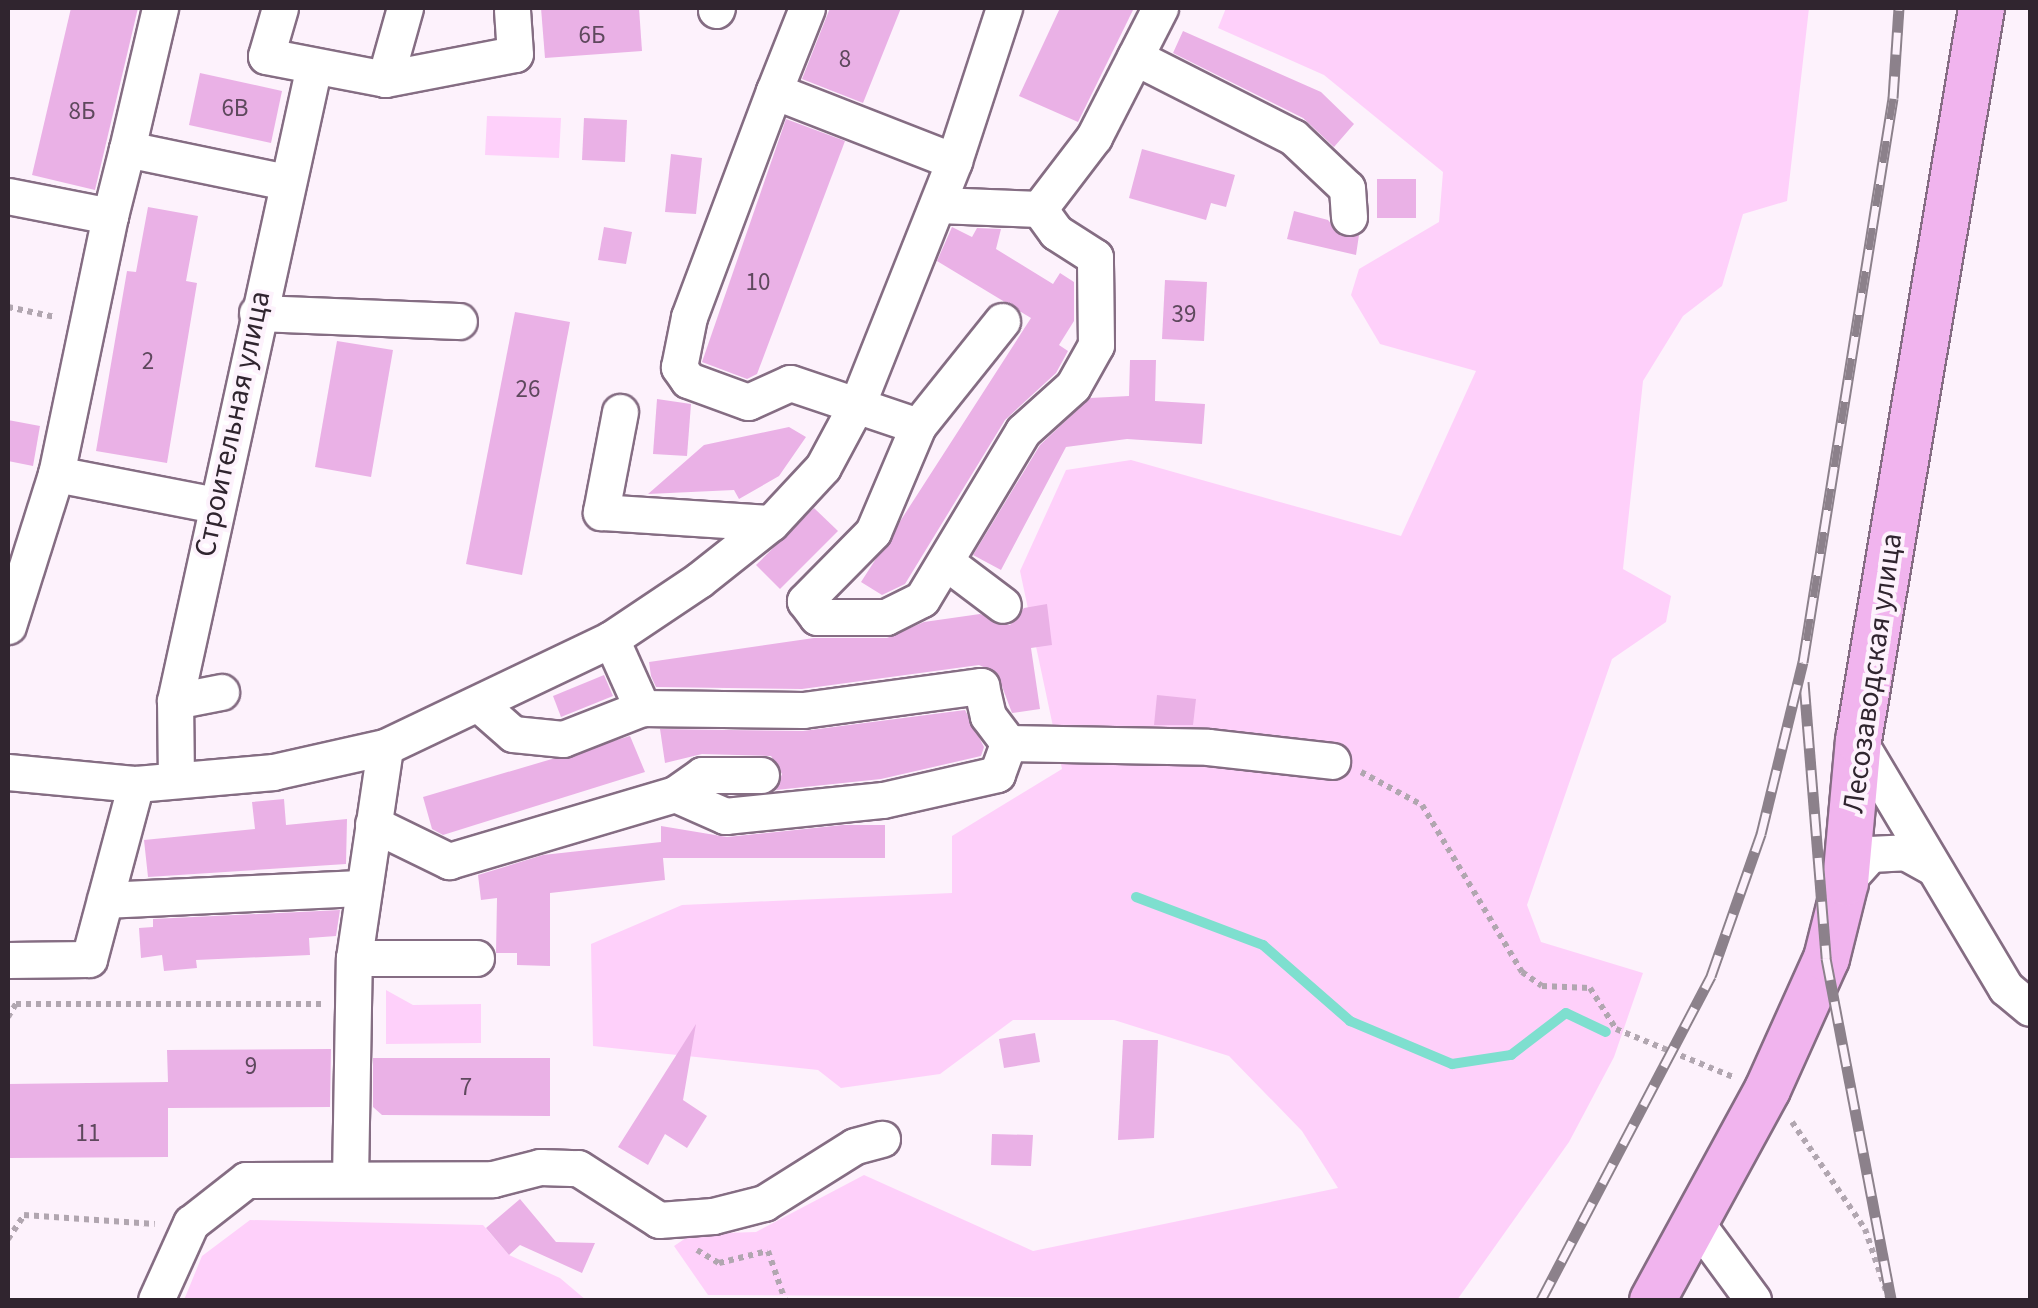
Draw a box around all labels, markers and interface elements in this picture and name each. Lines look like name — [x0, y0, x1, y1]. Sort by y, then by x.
house number: 6Б — [579, 20, 605, 50]
house number: 8 — [839, 44, 851, 74]
house number: 6В — [221, 93, 249, 123]
house number: 8Б — [69, 96, 95, 126]
house number: 10 — [746, 267, 770, 297]
street label: Строительная улица — [187, 288, 279, 560]
house number: 39 — [1172, 299, 1196, 329]
house number: 2 — [142, 346, 154, 376]
house number: 26 — [516, 374, 540, 404]
street label: Лесозаводская улица — [1836, 531, 1910, 815]
house number: 9 — [245, 1051, 257, 1081]
house number: 7 — [460, 1072, 472, 1102]
house number: 11 — [76, 1118, 100, 1148]

